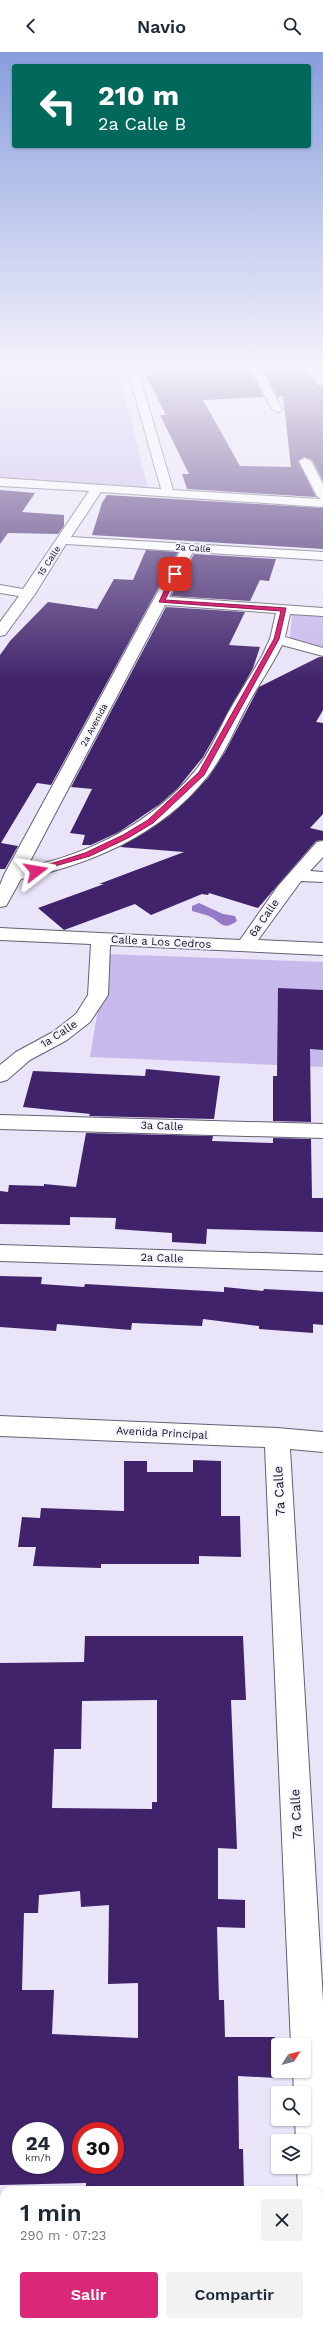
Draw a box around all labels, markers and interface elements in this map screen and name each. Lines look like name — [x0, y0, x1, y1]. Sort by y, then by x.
icon: back — [20, 15, 42, 37]
icon: search — [281, 15, 303, 37]
text: Navio — [137, 16, 186, 37]
text: 210 m — [98, 79, 179, 112]
icon: left — [32, 80, 84, 132]
text: 2a Calle B — [98, 113, 186, 134]
street label: 2a Calle — [175, 542, 211, 554]
street label: 15 Calle — [36, 544, 62, 578]
pin — [158, 557, 192, 591]
icon: arrive — [164, 563, 186, 585]
street label: 2a Avenida — [79, 702, 109, 748]
position arrow — [15, 850, 57, 892]
street label: 6a Calle — [246, 897, 282, 939]
street label: Calle a Los Cedros — [111, 933, 212, 951]
street label: 1a Calle — [38, 1017, 80, 1051]
street label: 3a Calle — [140, 1119, 184, 1133]
street label: 2a Calle — [140, 1251, 184, 1265]
street label: Avenida Principal — [116, 1424, 209, 1442]
street label: 7a Calle — [270, 1466, 288, 1516]
street label: 7a Calle — [287, 1789, 305, 1839]
north arrow — [271, 2038, 311, 2078]
map controls — [271, 2038, 311, 2174]
button: search — [271, 2086, 311, 2126]
speed limit sign: 30 — [72, 2122, 124, 2174]
text: 24 — [26, 2131, 50, 2155]
button: layers — [271, 2134, 311, 2174]
text: km/h — [25, 2152, 51, 2163]
text: 1 min — [20, 2199, 82, 2227]
button: close — [261, 2199, 303, 2241]
text: 290 m · 07:23 — [20, 2228, 106, 2243]
button: Salir — [20, 2272, 158, 2318]
button: Compartir — [166, 2272, 303, 2318]

